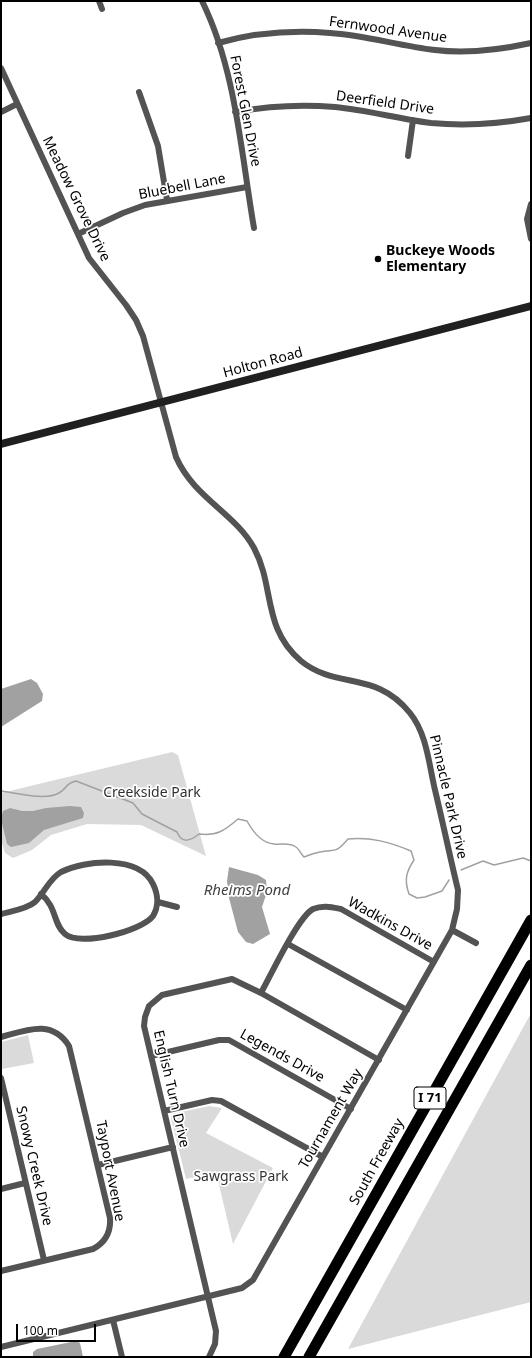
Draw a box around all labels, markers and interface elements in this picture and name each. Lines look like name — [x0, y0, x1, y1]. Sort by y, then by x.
street label: Fernwood Avenue — [328, 13, 448, 47]
street label: Forest Glen Drive — [226, 54, 264, 168]
street label: Deerfield Drive — [335, 88, 435, 118]
street label: Meadow Grove Drive — [38, 134, 114, 264]
street label: Bluebell Lane — [137, 170, 227, 204]
place label: Buckeye Woods Elementary — [386, 243, 495, 276]
marker: Buckeye Woods Elementary — [373, 254, 383, 264]
street label: Holton Road — [221, 344, 305, 382]
street label: Pinnacle Park Drive — [426, 733, 470, 861]
park label: Creekside Park — [103, 785, 201, 801]
water label: Rheims Pond — [204, 882, 290, 900]
street label: Wadkins Drive — [345, 894, 435, 954]
street label: Legends Drive — [237, 1026, 327, 1086]
street label: English Turn Drive — [149, 1029, 193, 1149]
street label: Tournament Way — [296, 1066, 366, 1172]
road number: I 71 — [414, 1087, 446, 1109]
street label: Snowy Creek Drive — [12, 1105, 56, 1227]
street label: South Freeway — [346, 1116, 408, 1208]
street label: Tayport Avenue — [92, 1119, 128, 1223]
park label: Sawgrass Park — [193, 1169, 289, 1185]
scale bar — [18, 1316, 98, 1342]
text: 100 m — [23, 1322, 58, 1339]

